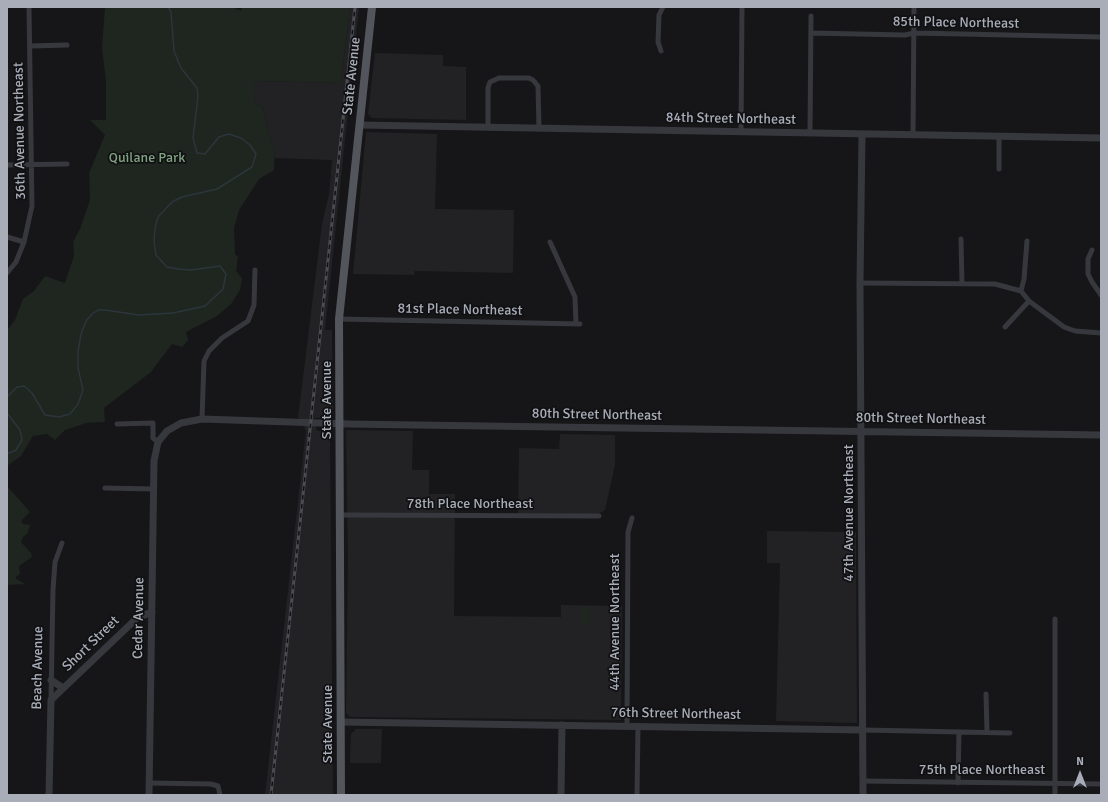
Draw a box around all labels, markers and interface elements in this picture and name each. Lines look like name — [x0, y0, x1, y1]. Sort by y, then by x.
street label: 85th Place Northeast — [893, 13, 1019, 33]
street label: State Avenue — [340, 36, 364, 116]
street label: 36th Avenue Northeast — [10, 62, 30, 200]
street label: 84th Street Northeast — [666, 109, 796, 129]
park label: Quilane Park — [109, 150, 185, 166]
street label: 81st Place Northeast — [397, 301, 523, 319]
street label: State Avenue — [319, 361, 335, 439]
street label: 80th Street Northeast — [532, 405, 662, 425]
street label: 80th Street Northeast — [856, 409, 986, 429]
street label: 47th Avenue Northeast — [841, 444, 857, 582]
street label: 78th Place Northeast — [407, 496, 533, 512]
street label: 44th Avenue Northeast — [607, 553, 623, 691]
street label: Cedar Avenue — [130, 577, 148, 659]
street label: Short Street — [59, 613, 123, 675]
street label: Beach Avenue — [29, 626, 47, 710]
street label: State Avenue — [320, 685, 336, 763]
street label: 76th Street Northeast — [611, 704, 741, 724]
north arrow — [1060, 754, 1100, 794]
text: N — [1076, 755, 1084, 768]
street label: 75th Place Northeast — [919, 762, 1045, 778]

